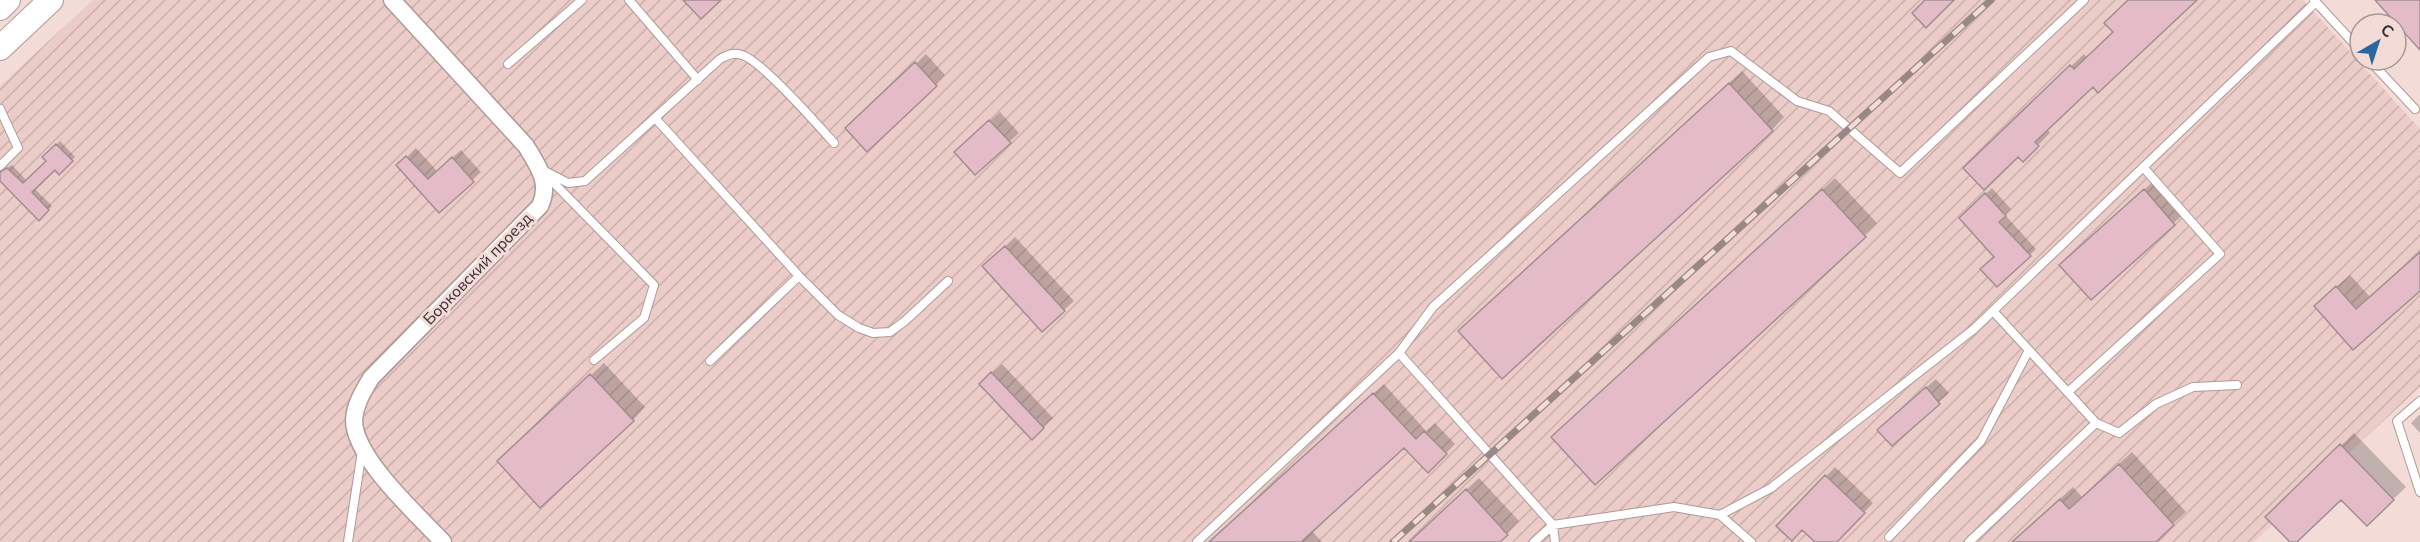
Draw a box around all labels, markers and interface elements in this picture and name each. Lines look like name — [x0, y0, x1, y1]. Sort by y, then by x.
north arrow — [2348, 12, 2408, 72]
text: С — [2376, 19, 2398, 43]
street label: Борковский проезд — [419, 208, 538, 330]

